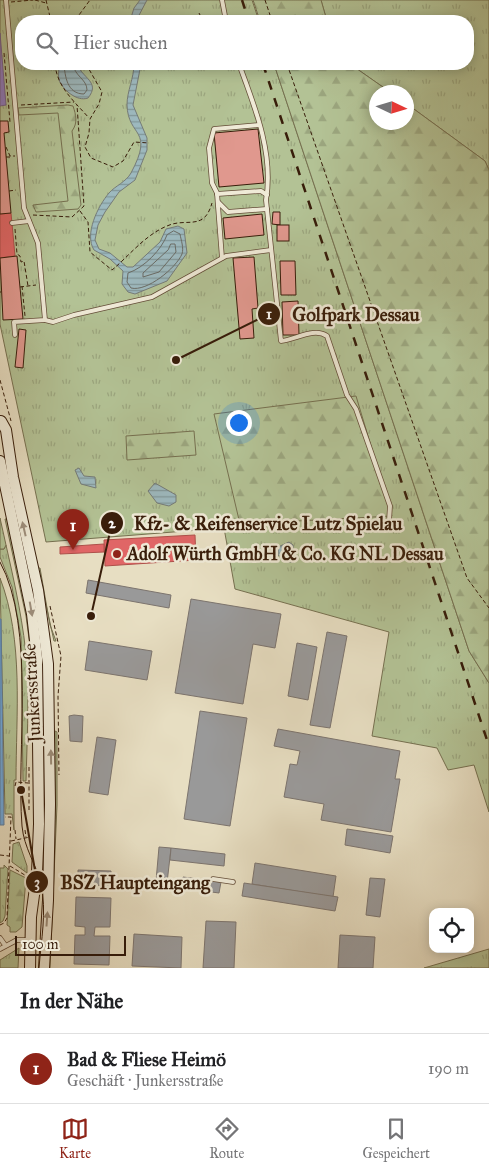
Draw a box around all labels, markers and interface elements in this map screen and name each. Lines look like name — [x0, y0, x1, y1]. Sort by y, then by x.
search box — [15, 15, 474, 70]
icon: search — [33, 29, 61, 57]
text: Hier suchen — [73, 31, 167, 54]
north arrow — [369, 85, 414, 130]
callout: Golfpark Dessau — [257, 297, 429, 331]
text: Golfpark Dessau — [292, 303, 421, 327]
text: 1 — [266, 305, 272, 323]
your location — [226, 410, 252, 436]
callout: Kfz- & Reifenservice Lutz Spielau — [99, 506, 413, 540]
pin: 1 — [57, 509, 89, 550]
text: Kfz- & Reifenservice Lutz Spielau — [134, 512, 403, 536]
text: 2 — [108, 514, 116, 532]
one-way arrow — [20, 521, 28, 536]
place label: Adolf Würth GmbH & Co. KG NL Dessau — [126, 543, 444, 565]
marker: Adolf Würth GmbH & Co. KG NL Dessau — [111, 548, 123, 560]
one-way arrow — [27, 601, 35, 617]
street label: Junkersstraße — [18, 643, 47, 745]
one-way arrow — [46, 749, 54, 765]
callout: BSZ Haupteingang — [25, 865, 220, 899]
text: BSZ Haupteingang — [60, 871, 211, 895]
text: 3 — [34, 873, 40, 892]
map controls — [429, 908, 474, 953]
button: locate — [429, 908, 474, 953]
one-way arrow — [43, 911, 51, 927]
scale bar — [15, 933, 126, 956]
text: 100 m — [22, 936, 59, 953]
text: In der Nähe — [20, 988, 123, 1014]
text: Bad & Fliese Heimö — [67, 1048, 226, 1071]
text: 1 — [33, 1059, 39, 1078]
text: 190 m — [428, 1059, 469, 1078]
text: Geschäft · Junkersstraße — [67, 1071, 223, 1090]
tab: Karte — [59, 1115, 91, 1162]
tab: Route — [209, 1115, 244, 1162]
tab: Gespeichert — [362, 1115, 430, 1162]

